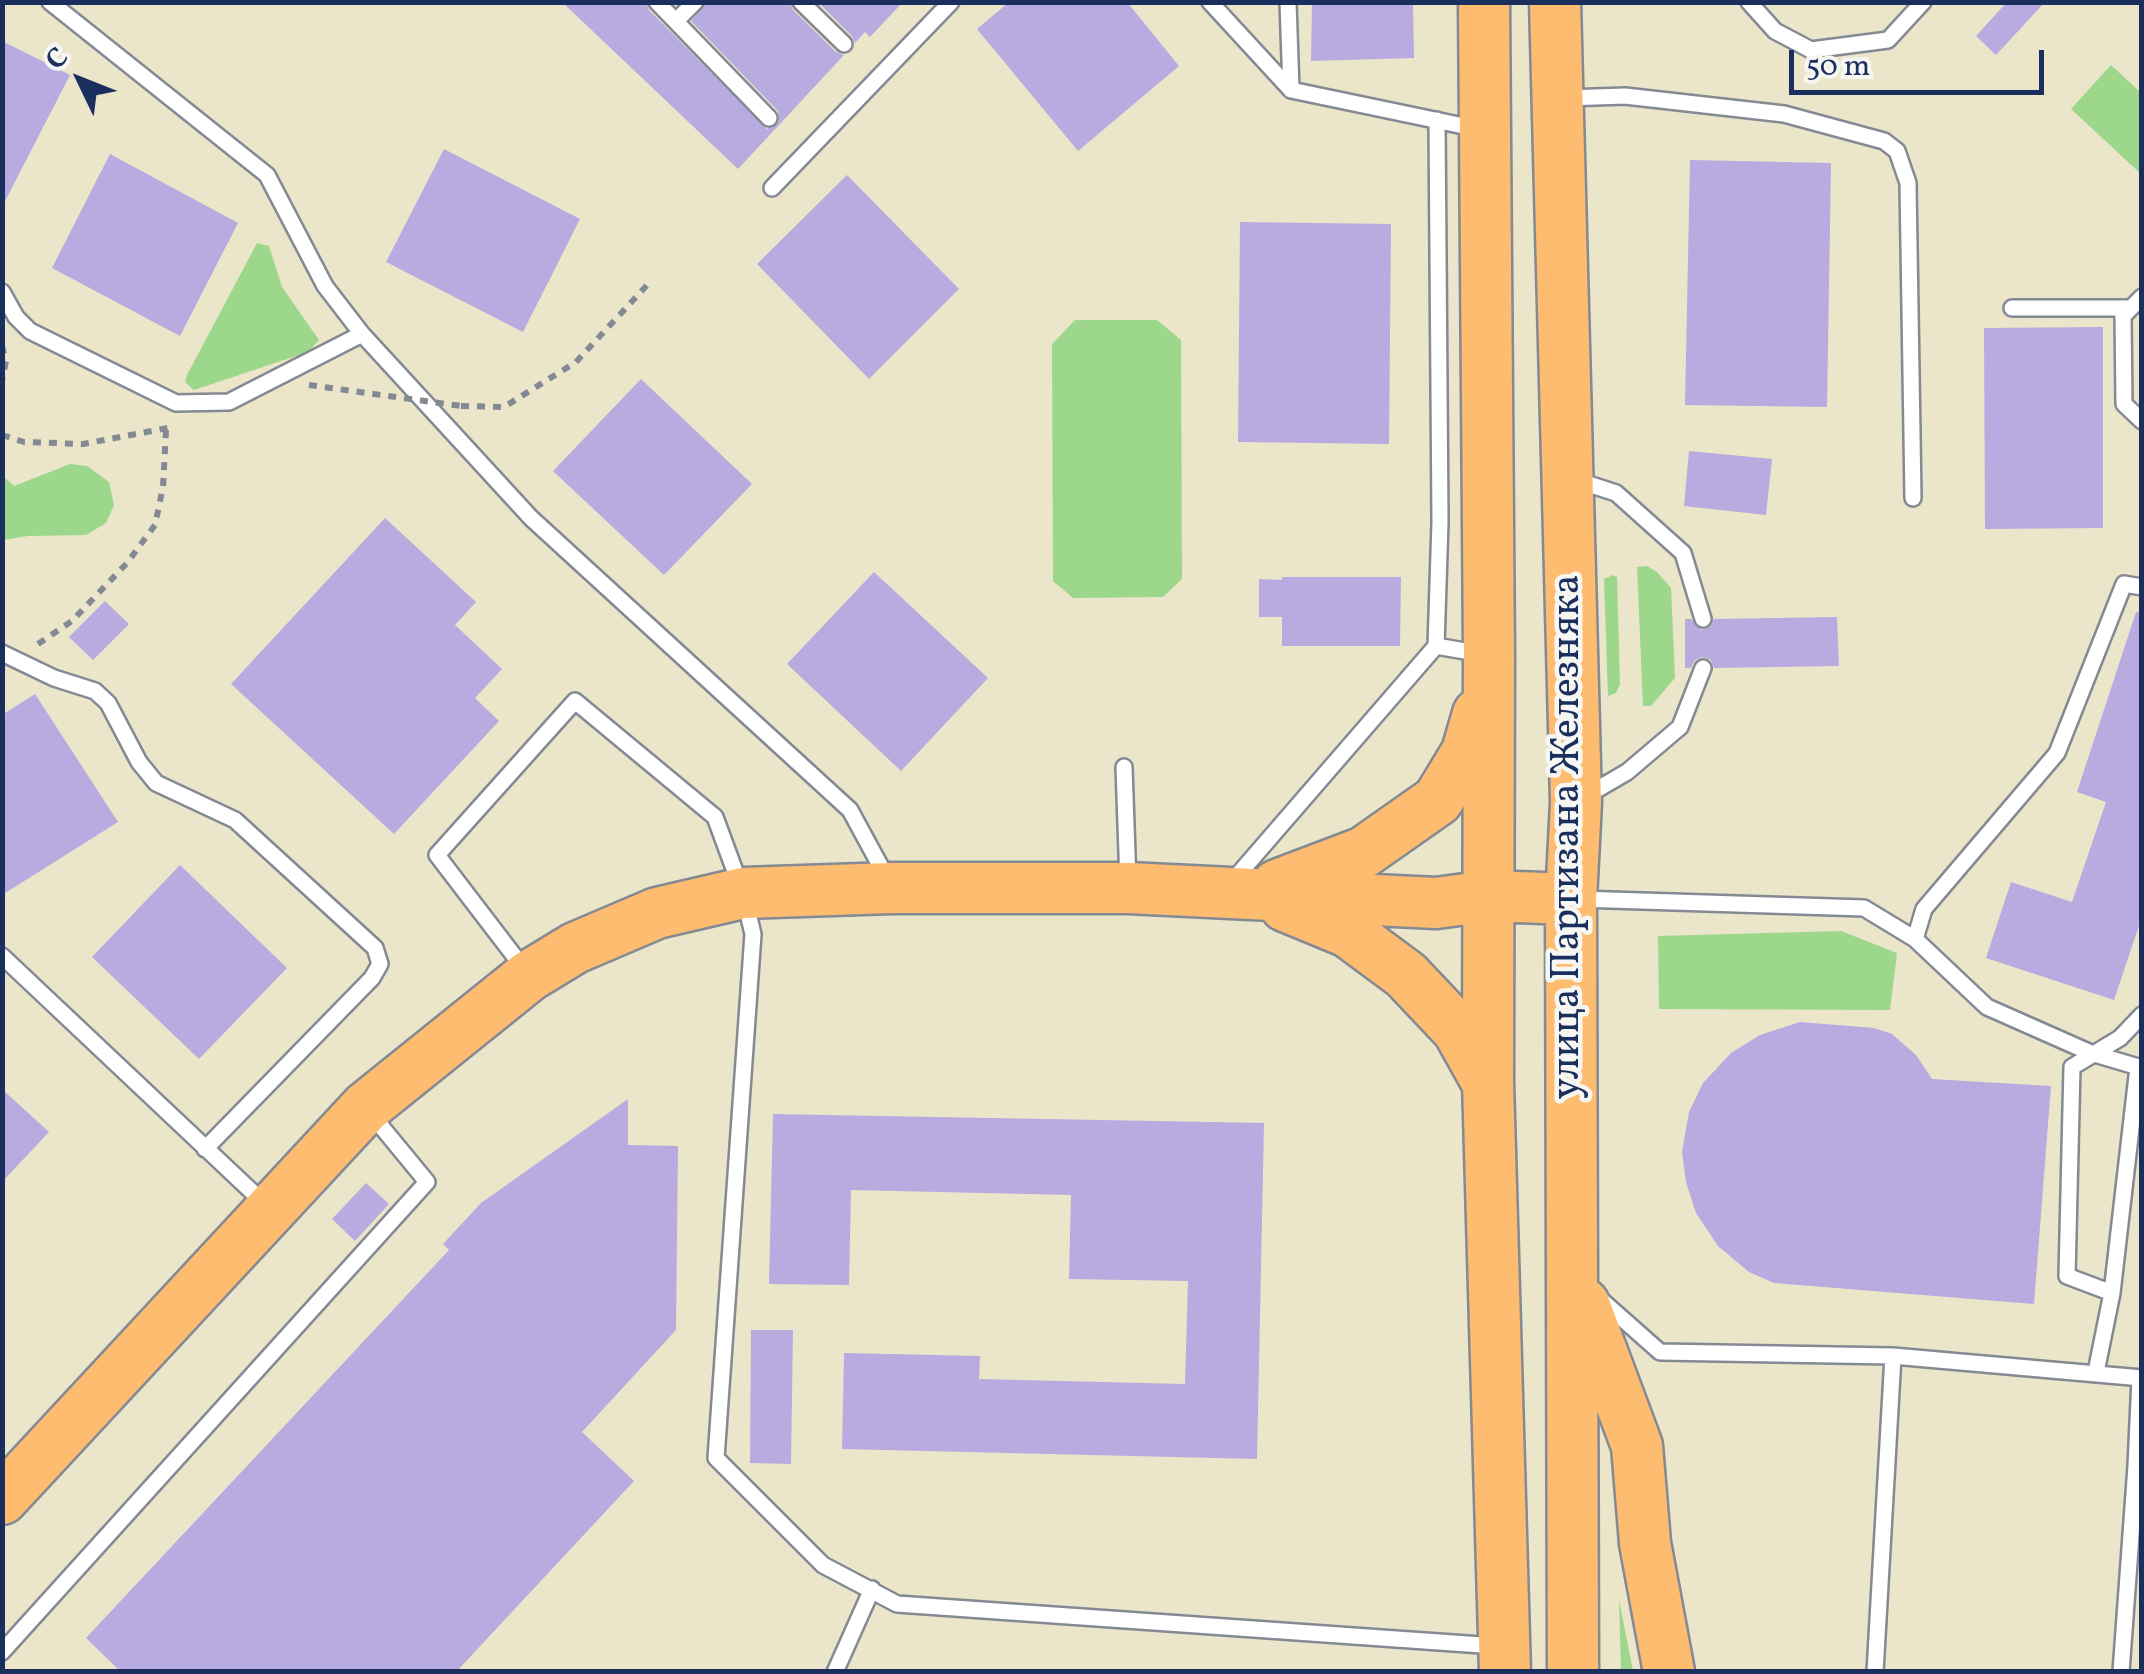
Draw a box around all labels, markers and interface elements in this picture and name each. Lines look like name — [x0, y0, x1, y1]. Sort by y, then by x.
north arrow — [30, 30, 130, 130]
scale bar — [1794, 30, 2049, 92]
text: С — [37, 39, 78, 79]
text: 50 m — [1806, 46, 1870, 88]
street label: улица Партизана Железняка — [1547, 574, 1595, 1100]

